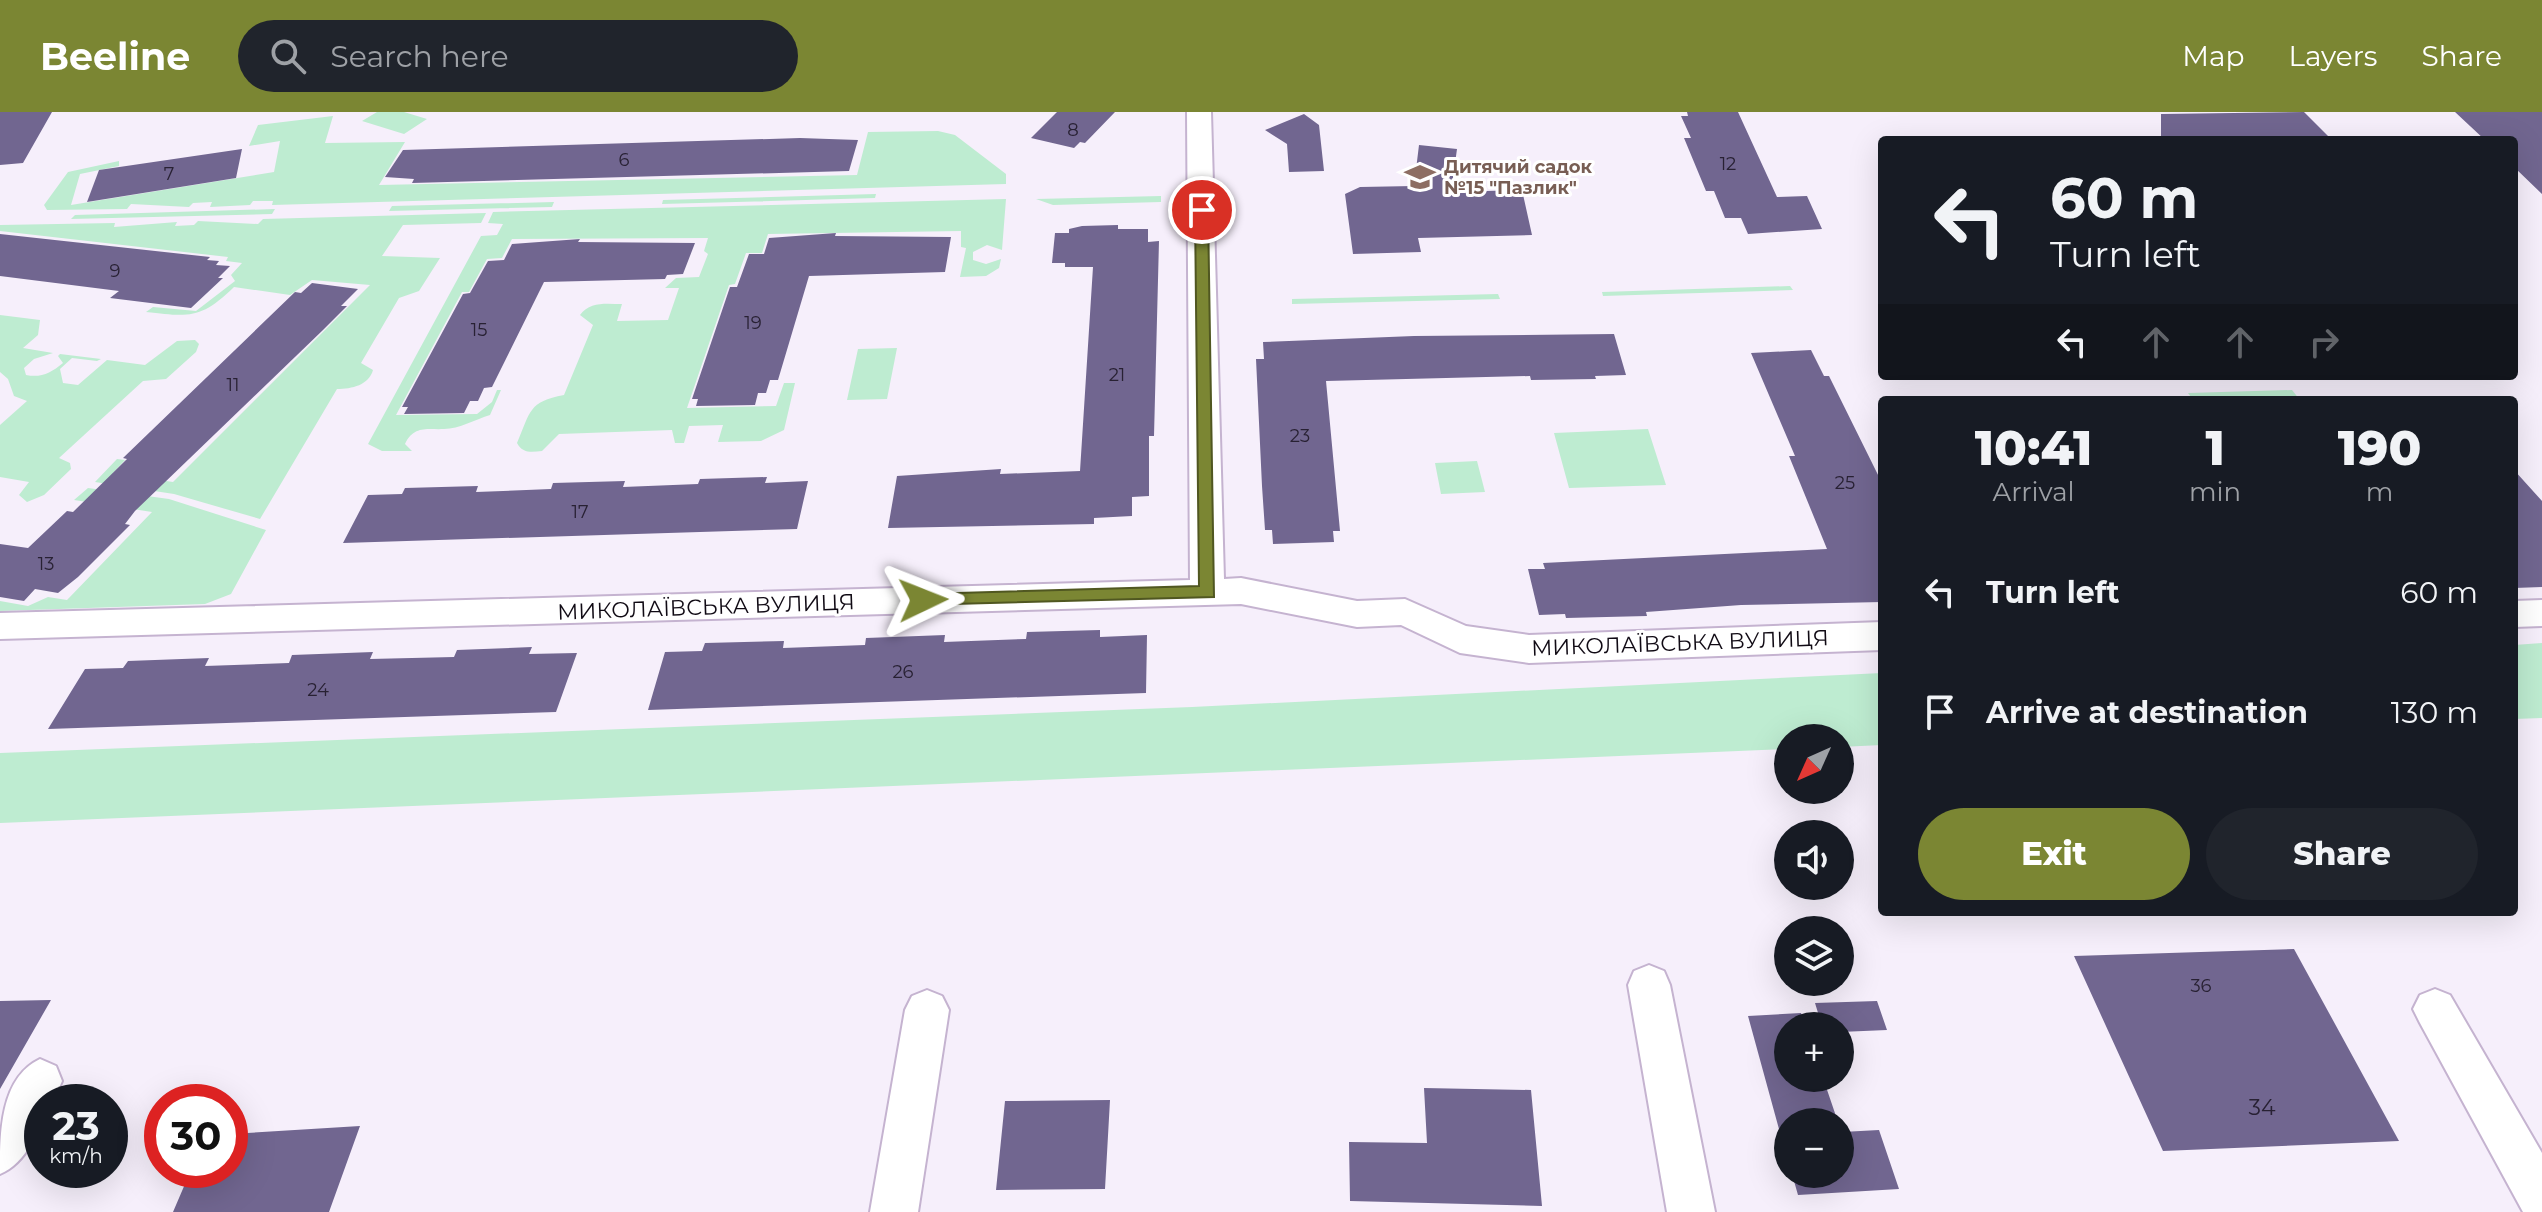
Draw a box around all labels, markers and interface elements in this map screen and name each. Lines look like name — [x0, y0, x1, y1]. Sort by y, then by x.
search box — [238, 20, 798, 92]
text: Beeline — [40, 33, 190, 80]
icon: search — [266, 34, 310, 78]
text: Search here — [330, 38, 509, 75]
text: Map — [2182, 39, 2245, 73]
text: Layers — [2289, 39, 2378, 73]
text: Share — [2422, 39, 2502, 73]
house number: 8 — [1067, 119, 1079, 141]
house number: 6 — [619, 149, 630, 171]
house number: 12 — [1720, 153, 1736, 175]
place label: Дитячий садок №15 "Пазлик" — [1444, 156, 1593, 199]
school or university icon: Дитячий садок №15 "Пазлик" — [1403, 160, 1437, 194]
house number: 7 — [164, 163, 174, 185]
text: 60 m — [2050, 164, 2198, 232]
icon: left — [1918, 168, 2022, 272]
pin — [1168, 176, 1236, 244]
icon: arrive — [1180, 188, 1224, 232]
text: Turn left — [2050, 232, 2201, 276]
house number: 9 — [110, 260, 121, 282]
house number: 19 — [744, 312, 762, 334]
house number: 15 — [471, 319, 487, 341]
icon: left — [2050, 320, 2094, 364]
icon: ahead — [2134, 320, 2178, 364]
icon: ahead — [2218, 320, 2262, 364]
icon: right — [2302, 320, 2346, 364]
house number: 21 — [1109, 364, 1125, 386]
house number: 11 — [227, 374, 240, 396]
text: 10:41 — [1975, 419, 2092, 477]
text: 1 — [2205, 419, 2225, 477]
text: 190 — [2338, 419, 2421, 477]
house number: 23 — [1290, 425, 1310, 447]
house number: 25 — [1835, 472, 1855, 494]
text: Arrival — [1993, 476, 2075, 508]
text: min — [2189, 476, 2241, 508]
text: m — [2366, 476, 2393, 508]
house number: 17 — [571, 501, 589, 523]
house number: 13 — [38, 553, 54, 575]
position arrow — [881, 558, 965, 642]
icon: left — [1918, 570, 1962, 614]
text: Turn left — [1986, 574, 2119, 611]
text: 60 m — [2400, 574, 2478, 611]
street label: МИКОЛАЇВСЬКА ВУЛИЦЯ — [557, 588, 855, 626]
street label: МИКОЛАЇВСЬКА ВУЛИЦЯ — [1531, 624, 1829, 662]
house number: 26 — [892, 661, 914, 683]
house number: 24 — [307, 679, 329, 701]
icon: arrive — [1918, 690, 1962, 734]
text: Arrive at destination — [1986, 694, 2308, 731]
text: 130 m — [2391, 694, 2478, 731]
north arrow — [1774, 724, 1854, 804]
map controls — [1774, 724, 1854, 1188]
button: Exit — [1918, 808, 2190, 900]
button: Share — [2206, 808, 2478, 900]
button: sound — [1774, 820, 1854, 900]
button: layers — [1774, 916, 1854, 996]
house number: 36 — [2190, 975, 2212, 997]
button: + — [1774, 1012, 1854, 1092]
speed limit sign: 30 — [144, 1084, 248, 1188]
house number: 34 — [2249, 1094, 2276, 1121]
text: 23 — [52, 1101, 100, 1150]
button: − — [1774, 1108, 1854, 1188]
text: km/h — [49, 1144, 103, 1168]

